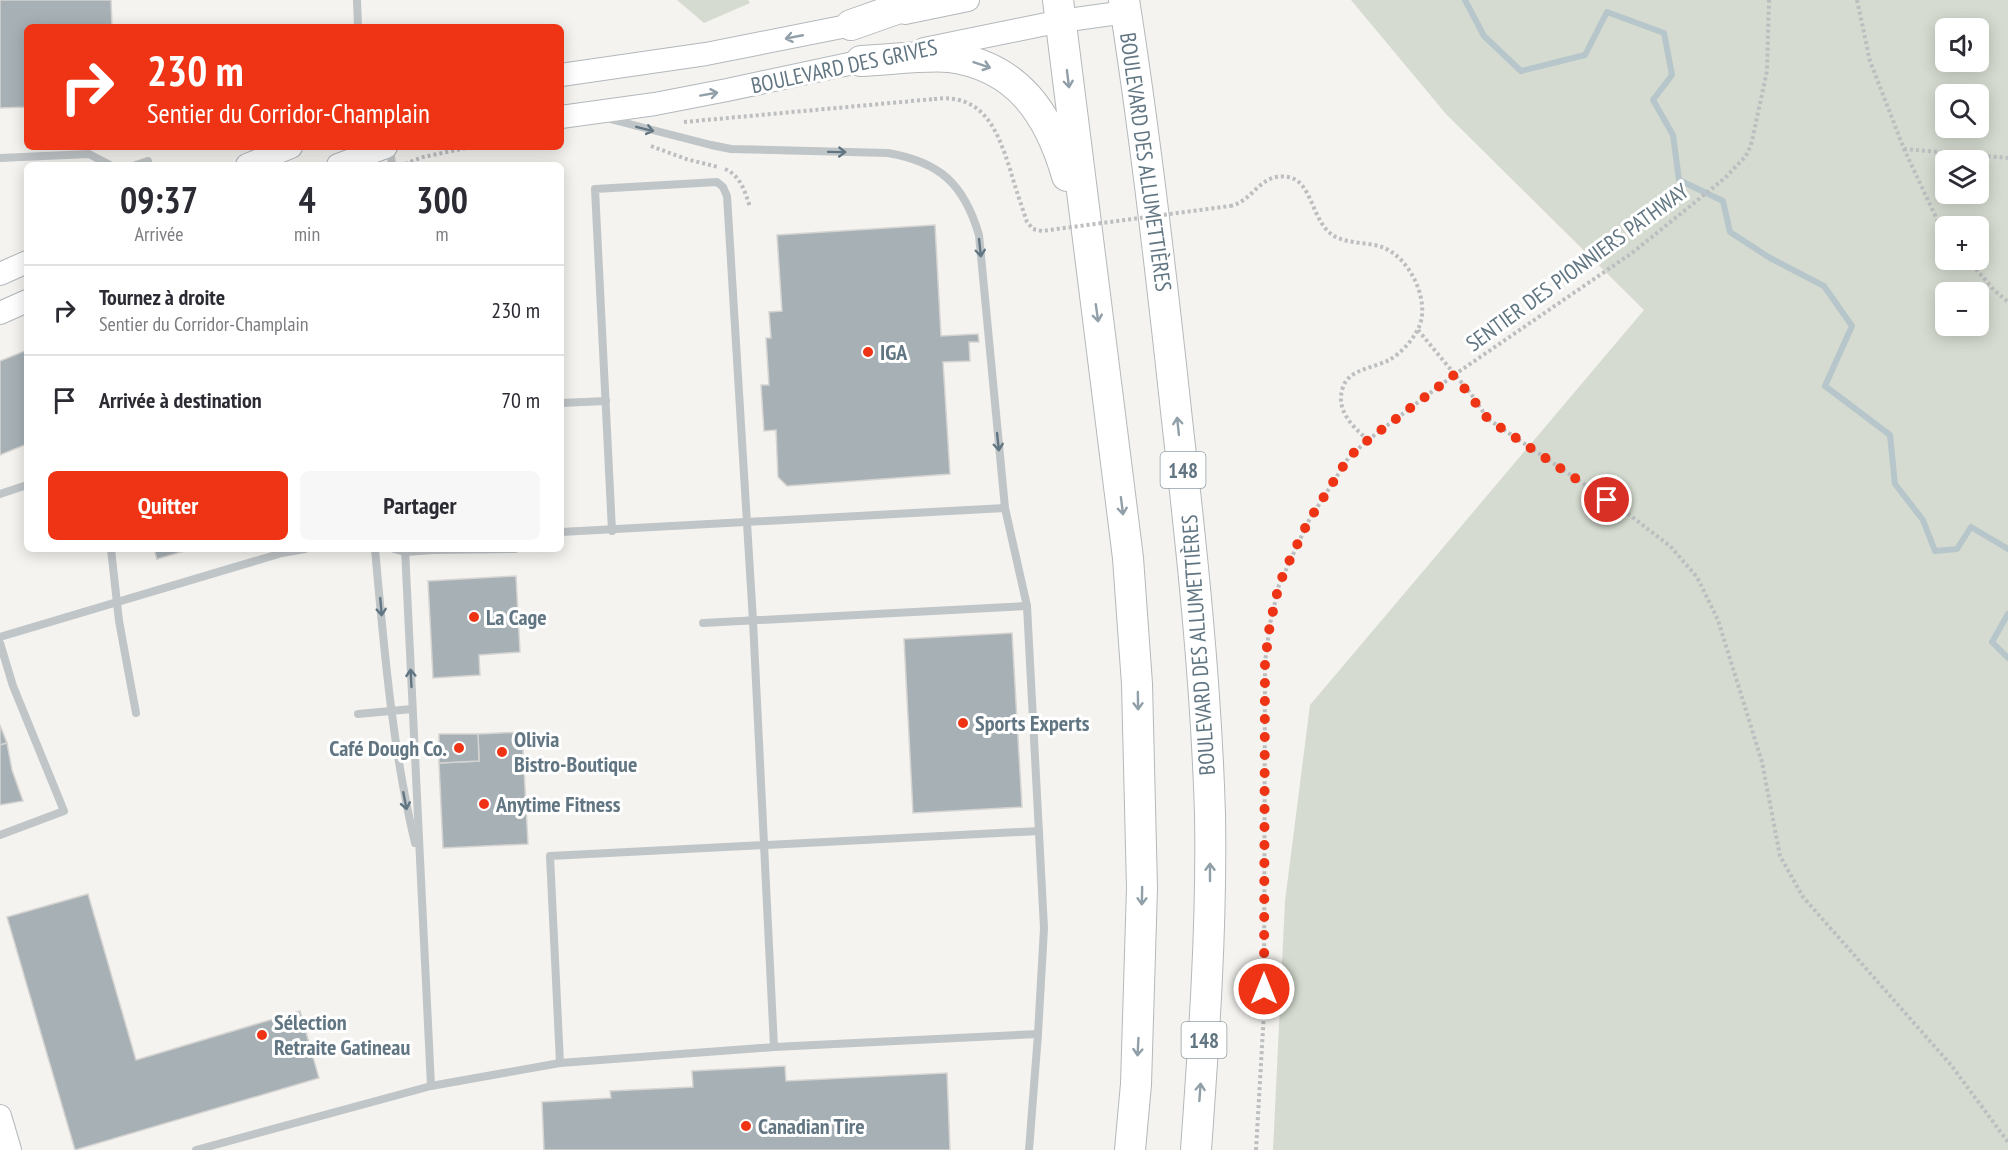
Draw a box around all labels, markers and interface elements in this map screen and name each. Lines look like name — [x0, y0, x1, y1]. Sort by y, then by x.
map controls — [1935, 18, 1989, 336]
button: sound — [1935, 18, 1989, 72]
street label: BOULEVARD DES ALLUMETTIÈRES — [1114, 31, 1178, 293]
one-way arrow — [785, 32, 804, 43]
street label: BOULEVARD DES GRIVES — [748, 33, 940, 99]
text: 230 m — [147, 43, 244, 98]
icon: right — [48, 48, 126, 126]
one-way arrow — [972, 60, 991, 71]
one-way arrow — [1063, 69, 1074, 88]
button: search — [1935, 84, 1989, 138]
one-way arrow — [698, 88, 718, 99]
text: Sentier du Corridor-Champlain — [147, 96, 430, 130]
one-way arrow — [635, 123, 654, 135]
one-way arrow — [827, 146, 847, 158]
button: layers — [1935, 150, 1989, 204]
text: 09:37 — [120, 176, 198, 223]
text: 4 — [298, 176, 316, 223]
text: 300 — [416, 176, 468, 223]
street label: SENTIER DES PIONNIERS PATHWAY — [1460, 177, 1694, 357]
button: + — [1935, 216, 1989, 270]
text: Arrivée — [135, 221, 183, 247]
text: min — [294, 221, 320, 247]
text: m — [436, 221, 449, 247]
one-way arrow — [975, 237, 986, 257]
button: − — [1935, 282, 1989, 336]
text: Tournez à droite — [99, 283, 225, 311]
icon: right — [48, 294, 81, 327]
text: 230 m — [491, 296, 540, 324]
one-way arrow — [1091, 303, 1102, 322]
text: Sentier du Corridor-Champlain — [99, 311, 309, 337]
place label: IGA — [880, 338, 908, 366]
marker: IGA — [861, 345, 875, 359]
icon: arrive — [48, 384, 81, 417]
text: Arrivée à destination — [99, 386, 262, 414]
text: 70 m — [501, 386, 540, 414]
one-way arrow — [1172, 417, 1183, 437]
one-way arrow — [993, 431, 1004, 451]
road number: 148 — [1160, 452, 1206, 488]
button: Quitter — [48, 471, 288, 540]
button: Partager — [300, 471, 540, 540]
pin — [1581, 474, 1632, 525]
icon: arrive — [1590, 483, 1623, 516]
one-way arrow — [1117, 496, 1128, 516]
street label: BOULEVARD DES ALLUMETTIÈRES — [1175, 514, 1221, 776]
one-way arrow — [376, 597, 387, 617]
place label: La Cage — [486, 603, 547, 631]
marker: La Cage — [467, 610, 481, 624]
one-way arrow — [406, 669, 417, 689]
one-way arrow — [1132, 690, 1144, 710]
place label: Sports Experts — [975, 709, 1090, 737]
marker: Sports Experts — [956, 716, 970, 730]
place label: Olivia Bistro-Boutique — [514, 725, 637, 778]
place label: Café Dough Co. — [329, 734, 447, 762]
marker: Café Dough Co. — [452, 741, 466, 755]
marker: Olivia Bistro-Boutique — [495, 745, 509, 759]
one-way arrow — [400, 790, 411, 810]
place label: Anytime Fitness — [495, 790, 621, 818]
marker: Anytime Fitness — [477, 797, 491, 811]
one-way arrow — [1204, 862, 1216, 882]
one-way arrow — [1136, 885, 1148, 905]
position arrow — [1232, 957, 1296, 1021]
place label: Sélection Retraite Gatineau — [274, 1008, 410, 1061]
road number: 148 — [1182, 1022, 1226, 1058]
marker: Sélection Retraite Gatineau — [255, 1028, 269, 1042]
one-way arrow — [1132, 1036, 1143, 1056]
one-way arrow — [1195, 1082, 1206, 1102]
place label: Canadian Tire — [758, 1112, 865, 1140]
marker: Canadian Tire — [739, 1119, 753, 1133]

